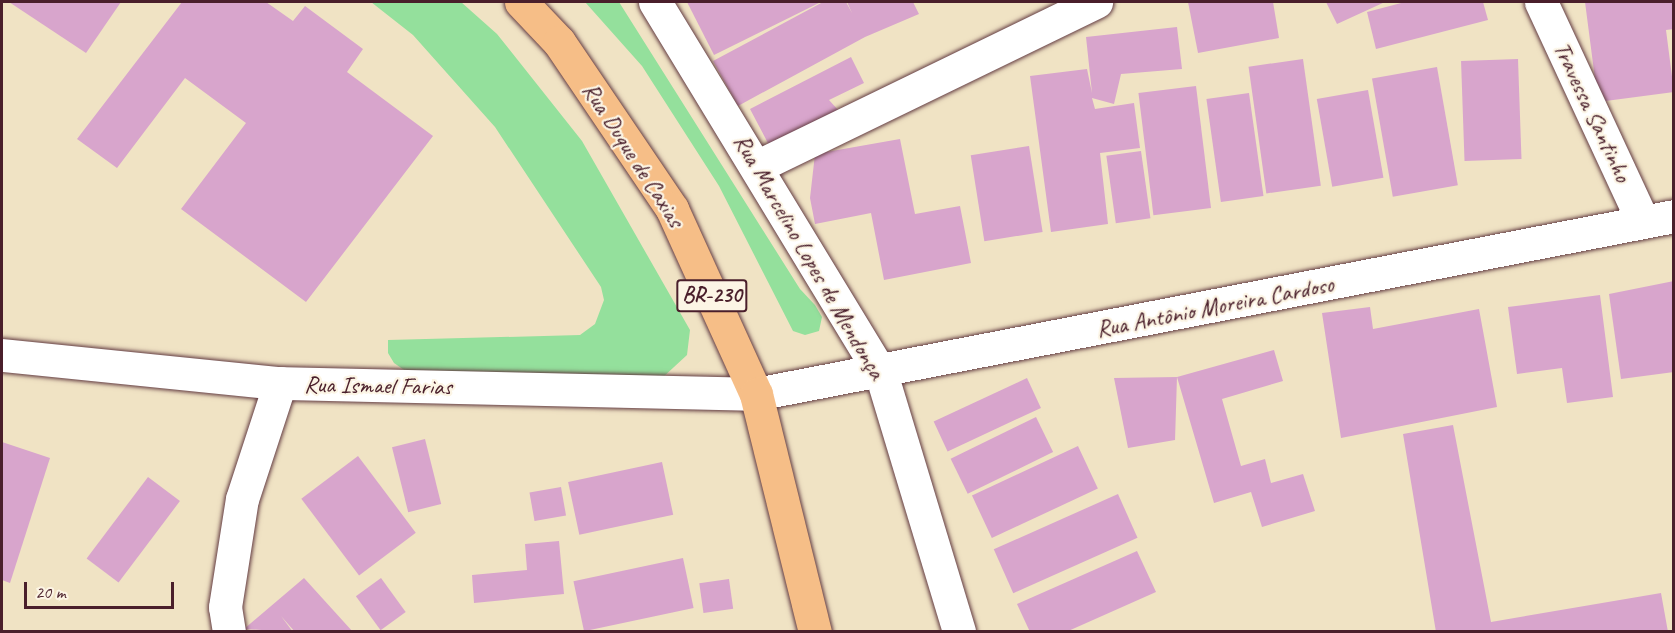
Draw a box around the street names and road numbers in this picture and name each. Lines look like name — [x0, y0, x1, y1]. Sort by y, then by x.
street label: Travessa Santinho — [1547, 37, 1637, 187]
street label: Rua Duque de Caxias — [576, 77, 690, 233]
street label: Rua Marcelino Lopes de Mendonça — [727, 129, 891, 385]
street label: Rua Antônio Moreira Cardoso — [1094, 270, 1336, 344]
road number: BR-230 — [676, 277, 748, 315]
street label: Rua Ismael Farias — [303, 370, 453, 402]

